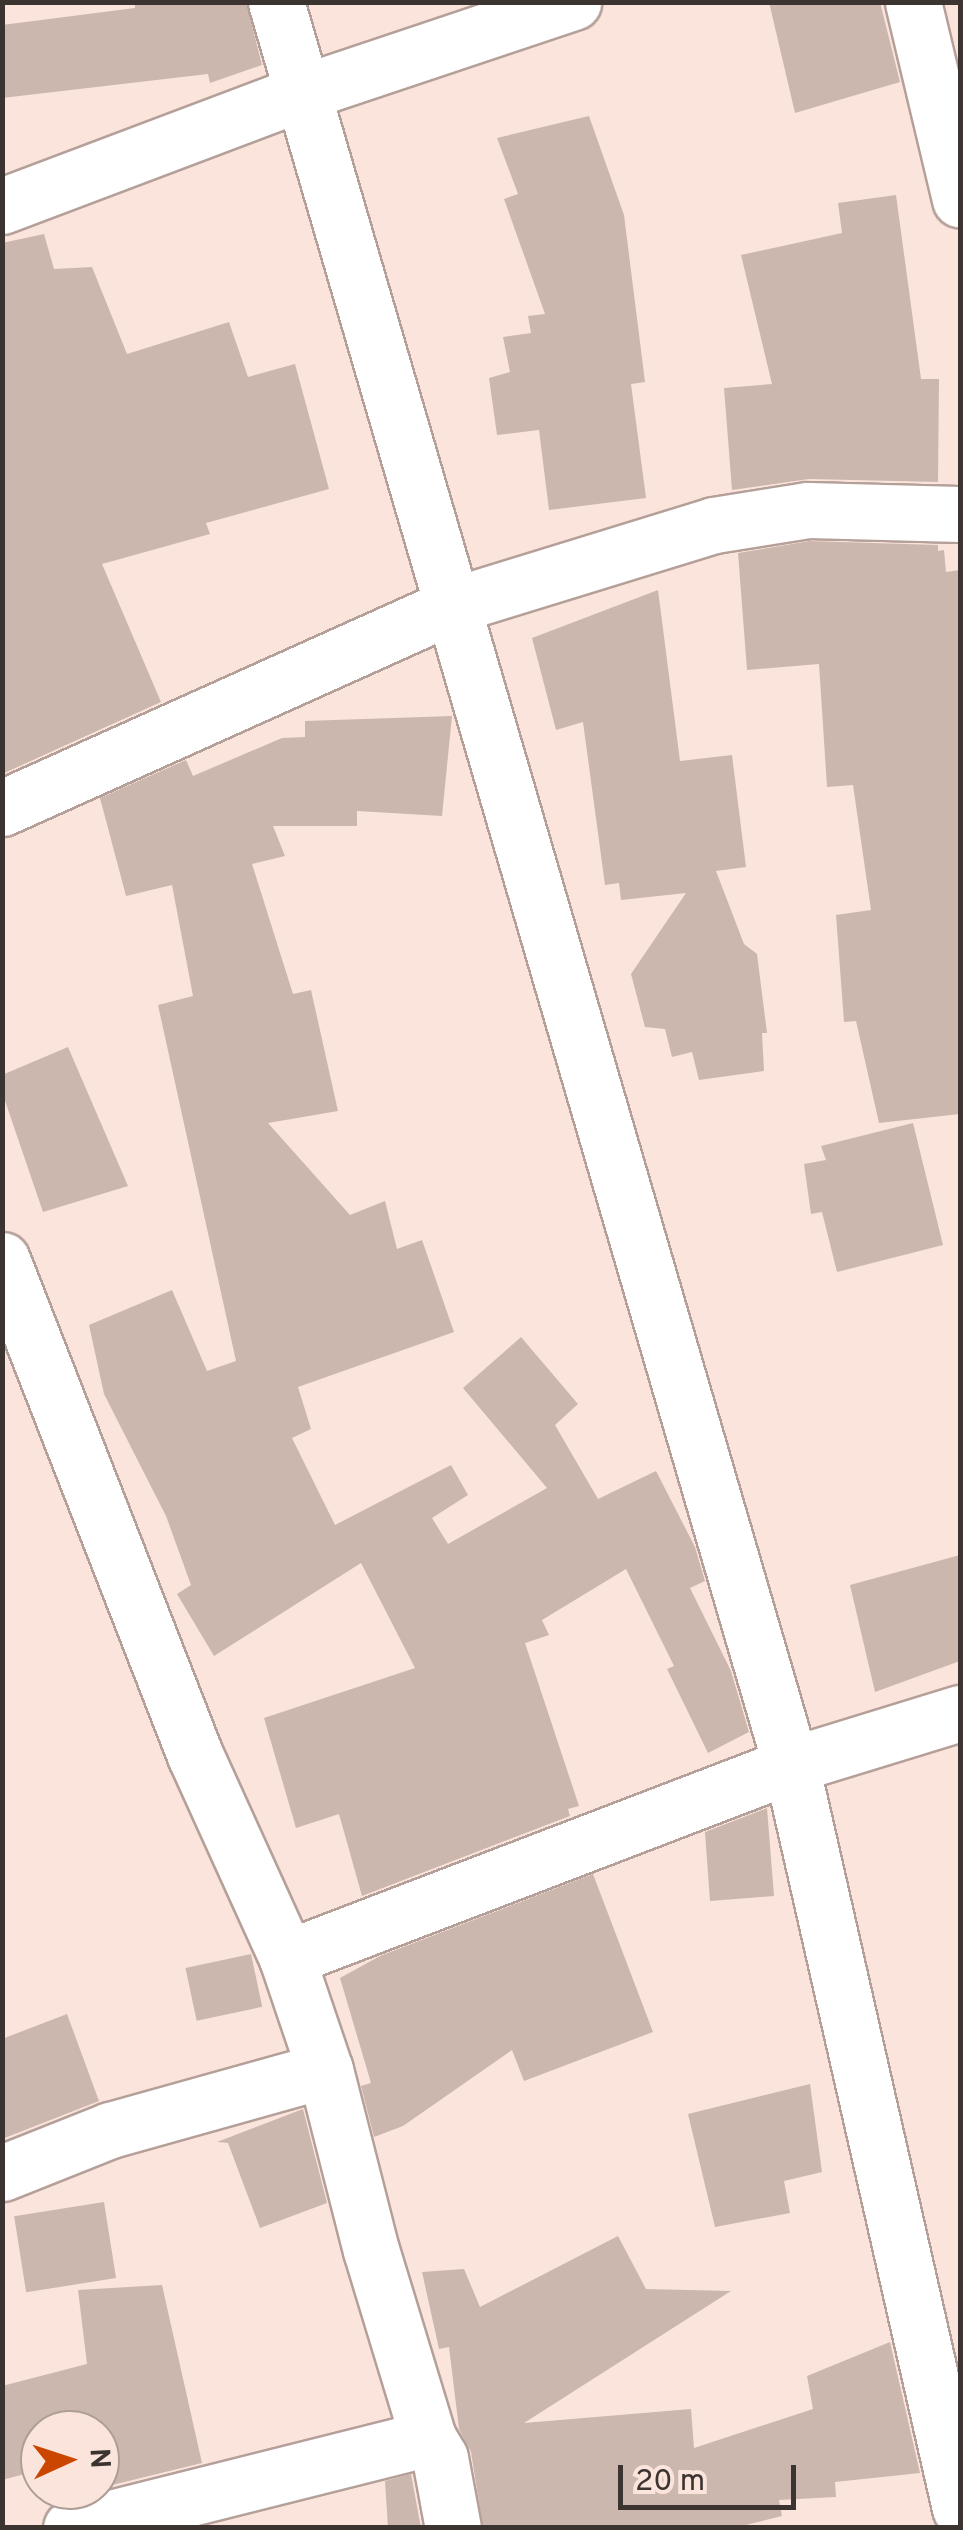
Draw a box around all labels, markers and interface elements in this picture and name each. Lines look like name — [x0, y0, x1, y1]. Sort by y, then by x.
north arrow — [20, 2410, 120, 2510]
scale bar — [623, 2445, 800, 2507]
text: N — [79, 2448, 116, 2470]
text: 20 m — [635, 2464, 705, 2501]

